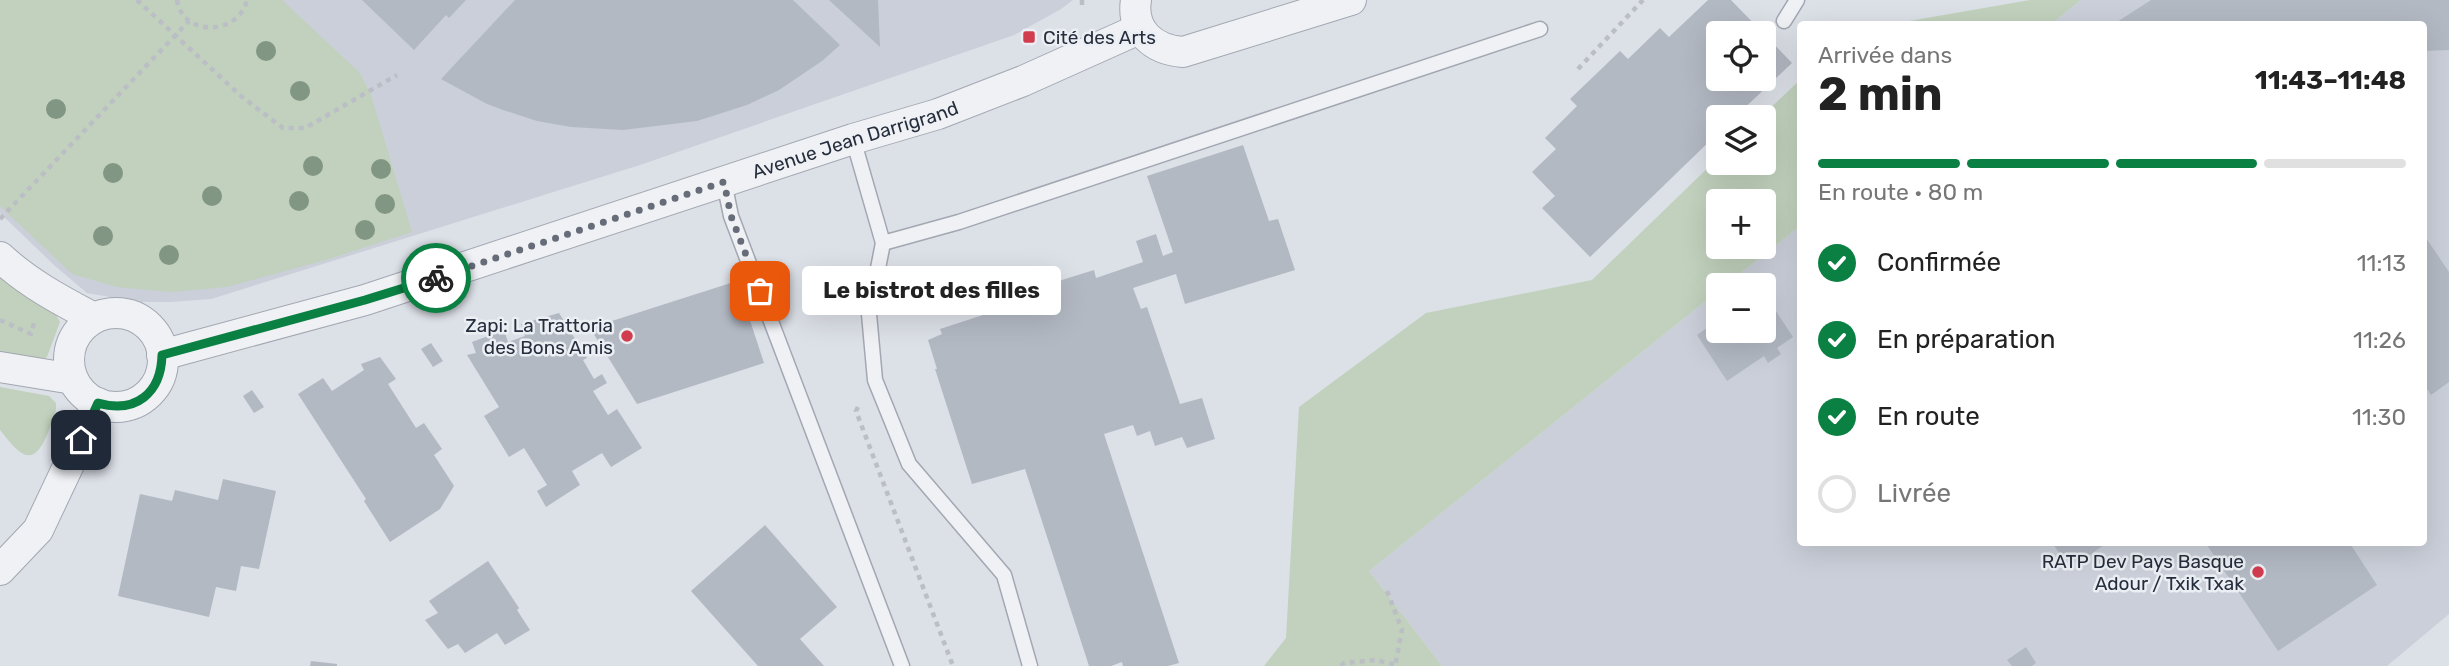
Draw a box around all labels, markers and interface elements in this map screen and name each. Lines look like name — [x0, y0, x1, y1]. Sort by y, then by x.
map controls — [1706, 21, 1776, 343]
button: locate — [1706, 21, 1776, 91]
place label: Cité des Arts — [1043, 26, 1156, 49]
marker: Cité des Arts — [1021, 29, 1037, 45]
text: Arrivée dans — [1818, 41, 1952, 69]
text: 11:43–11:48 — [2255, 65, 2406, 96]
text: 2 min — [1818, 67, 1943, 122]
street label: Avenue Jean Darrigrand — [749, 96, 962, 184]
button: layers — [1706, 105, 1776, 175]
text: En route · 80 m — [1818, 178, 1983, 206]
button: + — [1706, 189, 1776, 259]
courier — [401, 243, 471, 313]
icon: check — [1818, 244, 1856, 282]
text: Confirmée — [1877, 247, 2001, 278]
text: 11:13 — [2357, 249, 2406, 277]
icon: bike — [417, 259, 455, 297]
pin — [730, 261, 790, 321]
callout: Le bistrot des filles — [802, 266, 1061, 316]
icon: bag — [741, 272, 779, 310]
button: − — [1706, 273, 1776, 343]
text: Le bistrot des filles — [823, 276, 1040, 304]
place label: Zapi: La Trattoria des Bons Amis — [465, 314, 613, 359]
icon: check — [1818, 321, 1856, 359]
text: En préparation — [1877, 324, 2055, 355]
text: 11:26 — [2353, 326, 2406, 354]
marker: Zapi: La Trattoria des Bons Amis — [619, 328, 635, 344]
icon: check — [1818, 398, 1856, 436]
text: En route — [1877, 401, 1980, 432]
text: 11:30 — [2352, 403, 2406, 431]
pin — [51, 410, 111, 470]
icon: home — [62, 421, 100, 459]
text: Livrée — [1877, 478, 1951, 509]
place label: RATP Dev Pays Basque Adour / Txik Txak — [2042, 550, 2244, 595]
marker: RATP Dev Pays Basque Adour / Txik Txak — [2250, 564, 2266, 580]

